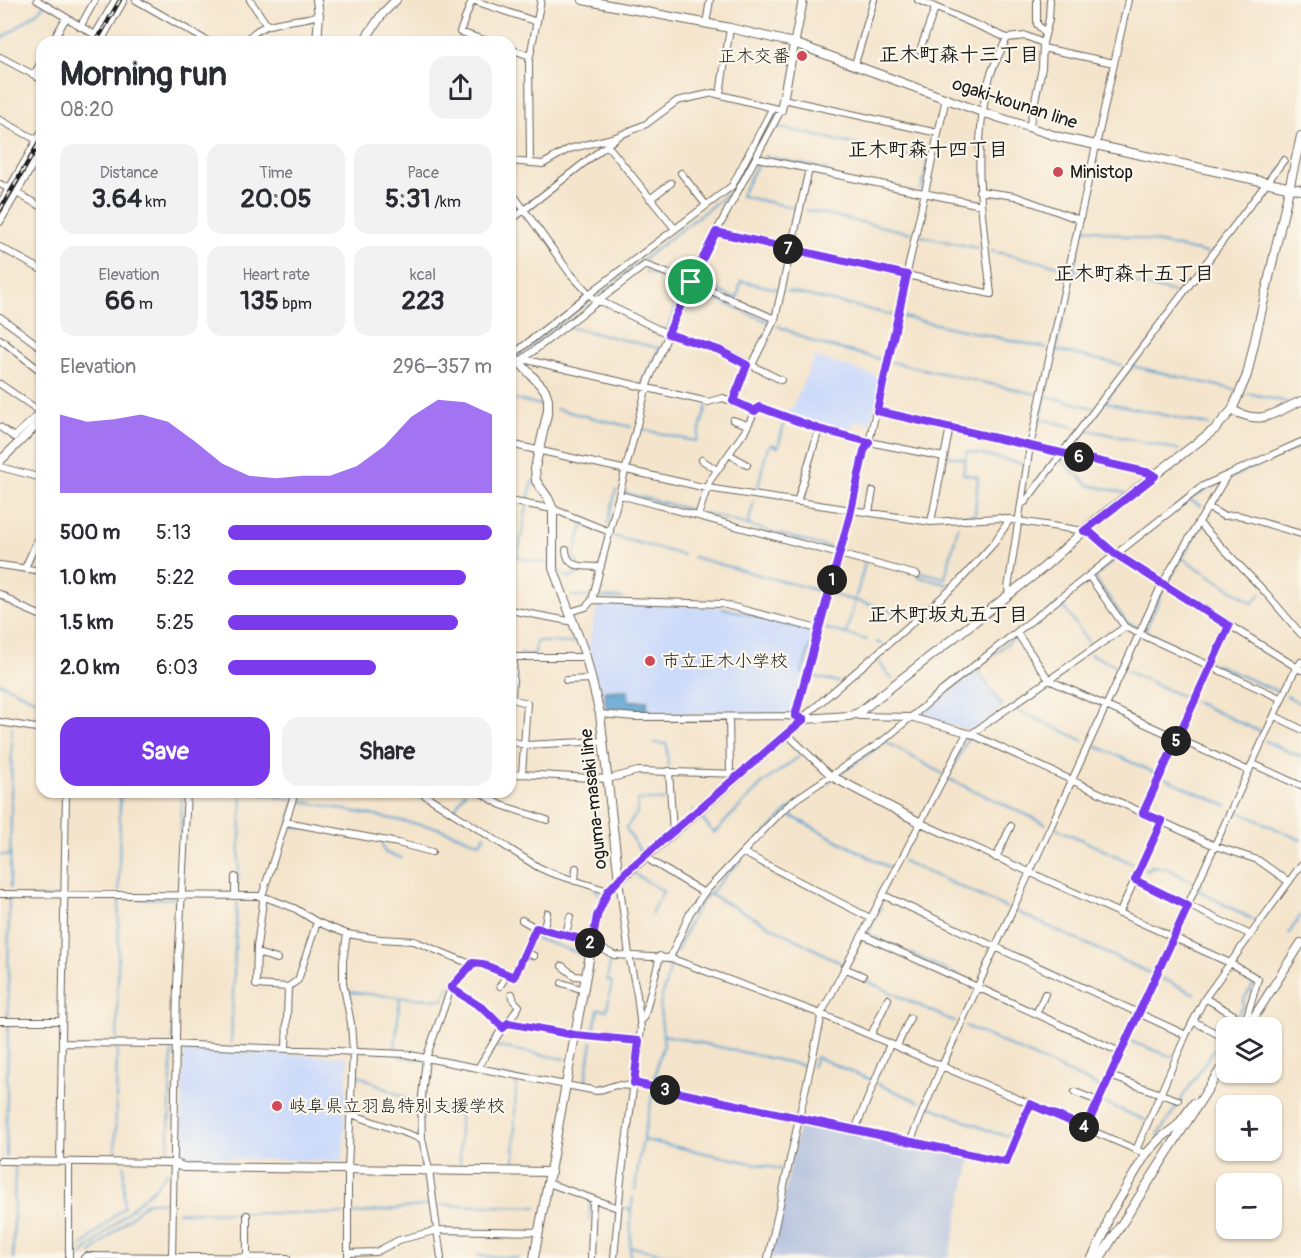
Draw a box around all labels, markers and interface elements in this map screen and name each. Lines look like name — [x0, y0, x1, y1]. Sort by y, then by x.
district label: 正木町森十三丁目 — [879, 42, 1039, 67]
place label: 正木交番 — [718, 45, 790, 68]
marker: 正木交番 — [795, 49, 809, 63]
text: Morning run — [60, 54, 227, 95]
button: share — [429, 56, 492, 119]
street label: ogaki-kounan line — [949, 72, 1080, 135]
text: 08:20 — [60, 97, 114, 122]
district label: 正木町森十四丁目 — [848, 137, 1008, 162]
place label: Ministop — [1070, 161, 1133, 184]
text: Distance — [100, 163, 158, 183]
text: Time — [259, 163, 293, 183]
text: Pace — [407, 163, 439, 183]
marker: Ministop — [1051, 165, 1065, 179]
text: 3.64 — [92, 183, 142, 215]
text: 20:05 — [240, 183, 312, 215]
text: 5:31 — [385, 183, 431, 215]
text: km — [142, 192, 166, 212]
text: /km — [431, 192, 461, 212]
pin: 7 — [773, 234, 803, 264]
text: 7 — [784, 239, 792, 259]
pin — [665, 256, 716, 307]
district label: 正木町森十五丁目 — [1054, 261, 1214, 286]
text: Elevation — [99, 265, 159, 285]
text: Heart rate — [242, 265, 310, 285]
text: kcal — [410, 265, 436, 285]
icon: arrive — [674, 265, 707, 298]
text: 66 — [105, 285, 135, 317]
text: 135 — [240, 285, 279, 317]
text: 223 — [402, 285, 444, 317]
text: m — [135, 294, 153, 314]
text: bpm — [279, 294, 312, 314]
text: Elevation — [60, 354, 136, 379]
text: 296–357 m — [392, 354, 492, 379]
pin: 6 — [1064, 442, 1094, 472]
text: 6 — [1074, 447, 1084, 467]
text: 500 m — [60, 520, 120, 545]
text: 5:13 — [156, 520, 191, 545]
text: 1.0 km — [60, 565, 116, 590]
text: 5:22 — [156, 565, 195, 590]
pin: 1 — [817, 565, 847, 595]
text: 1 — [829, 570, 835, 590]
district label: 正木町坂丸五丁目 — [868, 602, 1028, 627]
text: 1.5 km — [60, 610, 113, 635]
text: 5:25 — [156, 610, 194, 635]
place label: 市立正木小学校 — [662, 650, 788, 673]
marker: 市立正木小学校 — [643, 654, 657, 668]
text: 2.0 km — [60, 655, 120, 680]
text: 6:03 — [156, 655, 198, 680]
button: Save — [60, 717, 270, 786]
button: Share — [282, 717, 492, 786]
pin: 5 — [1161, 726, 1191, 756]
street label: oguma-masaki line — [575, 728, 612, 870]
text: 5 — [1172, 731, 1180, 751]
pin: 2 — [575, 928, 605, 958]
text: 2 — [586, 933, 594, 953]
map controls — [1216, 1017, 1282, 1239]
button: layers — [1216, 1017, 1282, 1083]
pin: 3 — [650, 1075, 680, 1105]
text: 3 — [661, 1080, 669, 1100]
place label: 岐阜県立羽島特別支援学校 — [289, 1095, 505, 1118]
button: + — [1216, 1095, 1282, 1161]
marker: 岐阜県立羽島特別支援学校 — [270, 1099, 284, 1113]
pin: 4 — [1069, 1112, 1099, 1142]
text: 4 — [1079, 1117, 1089, 1137]
button: − — [1216, 1173, 1282, 1239]

